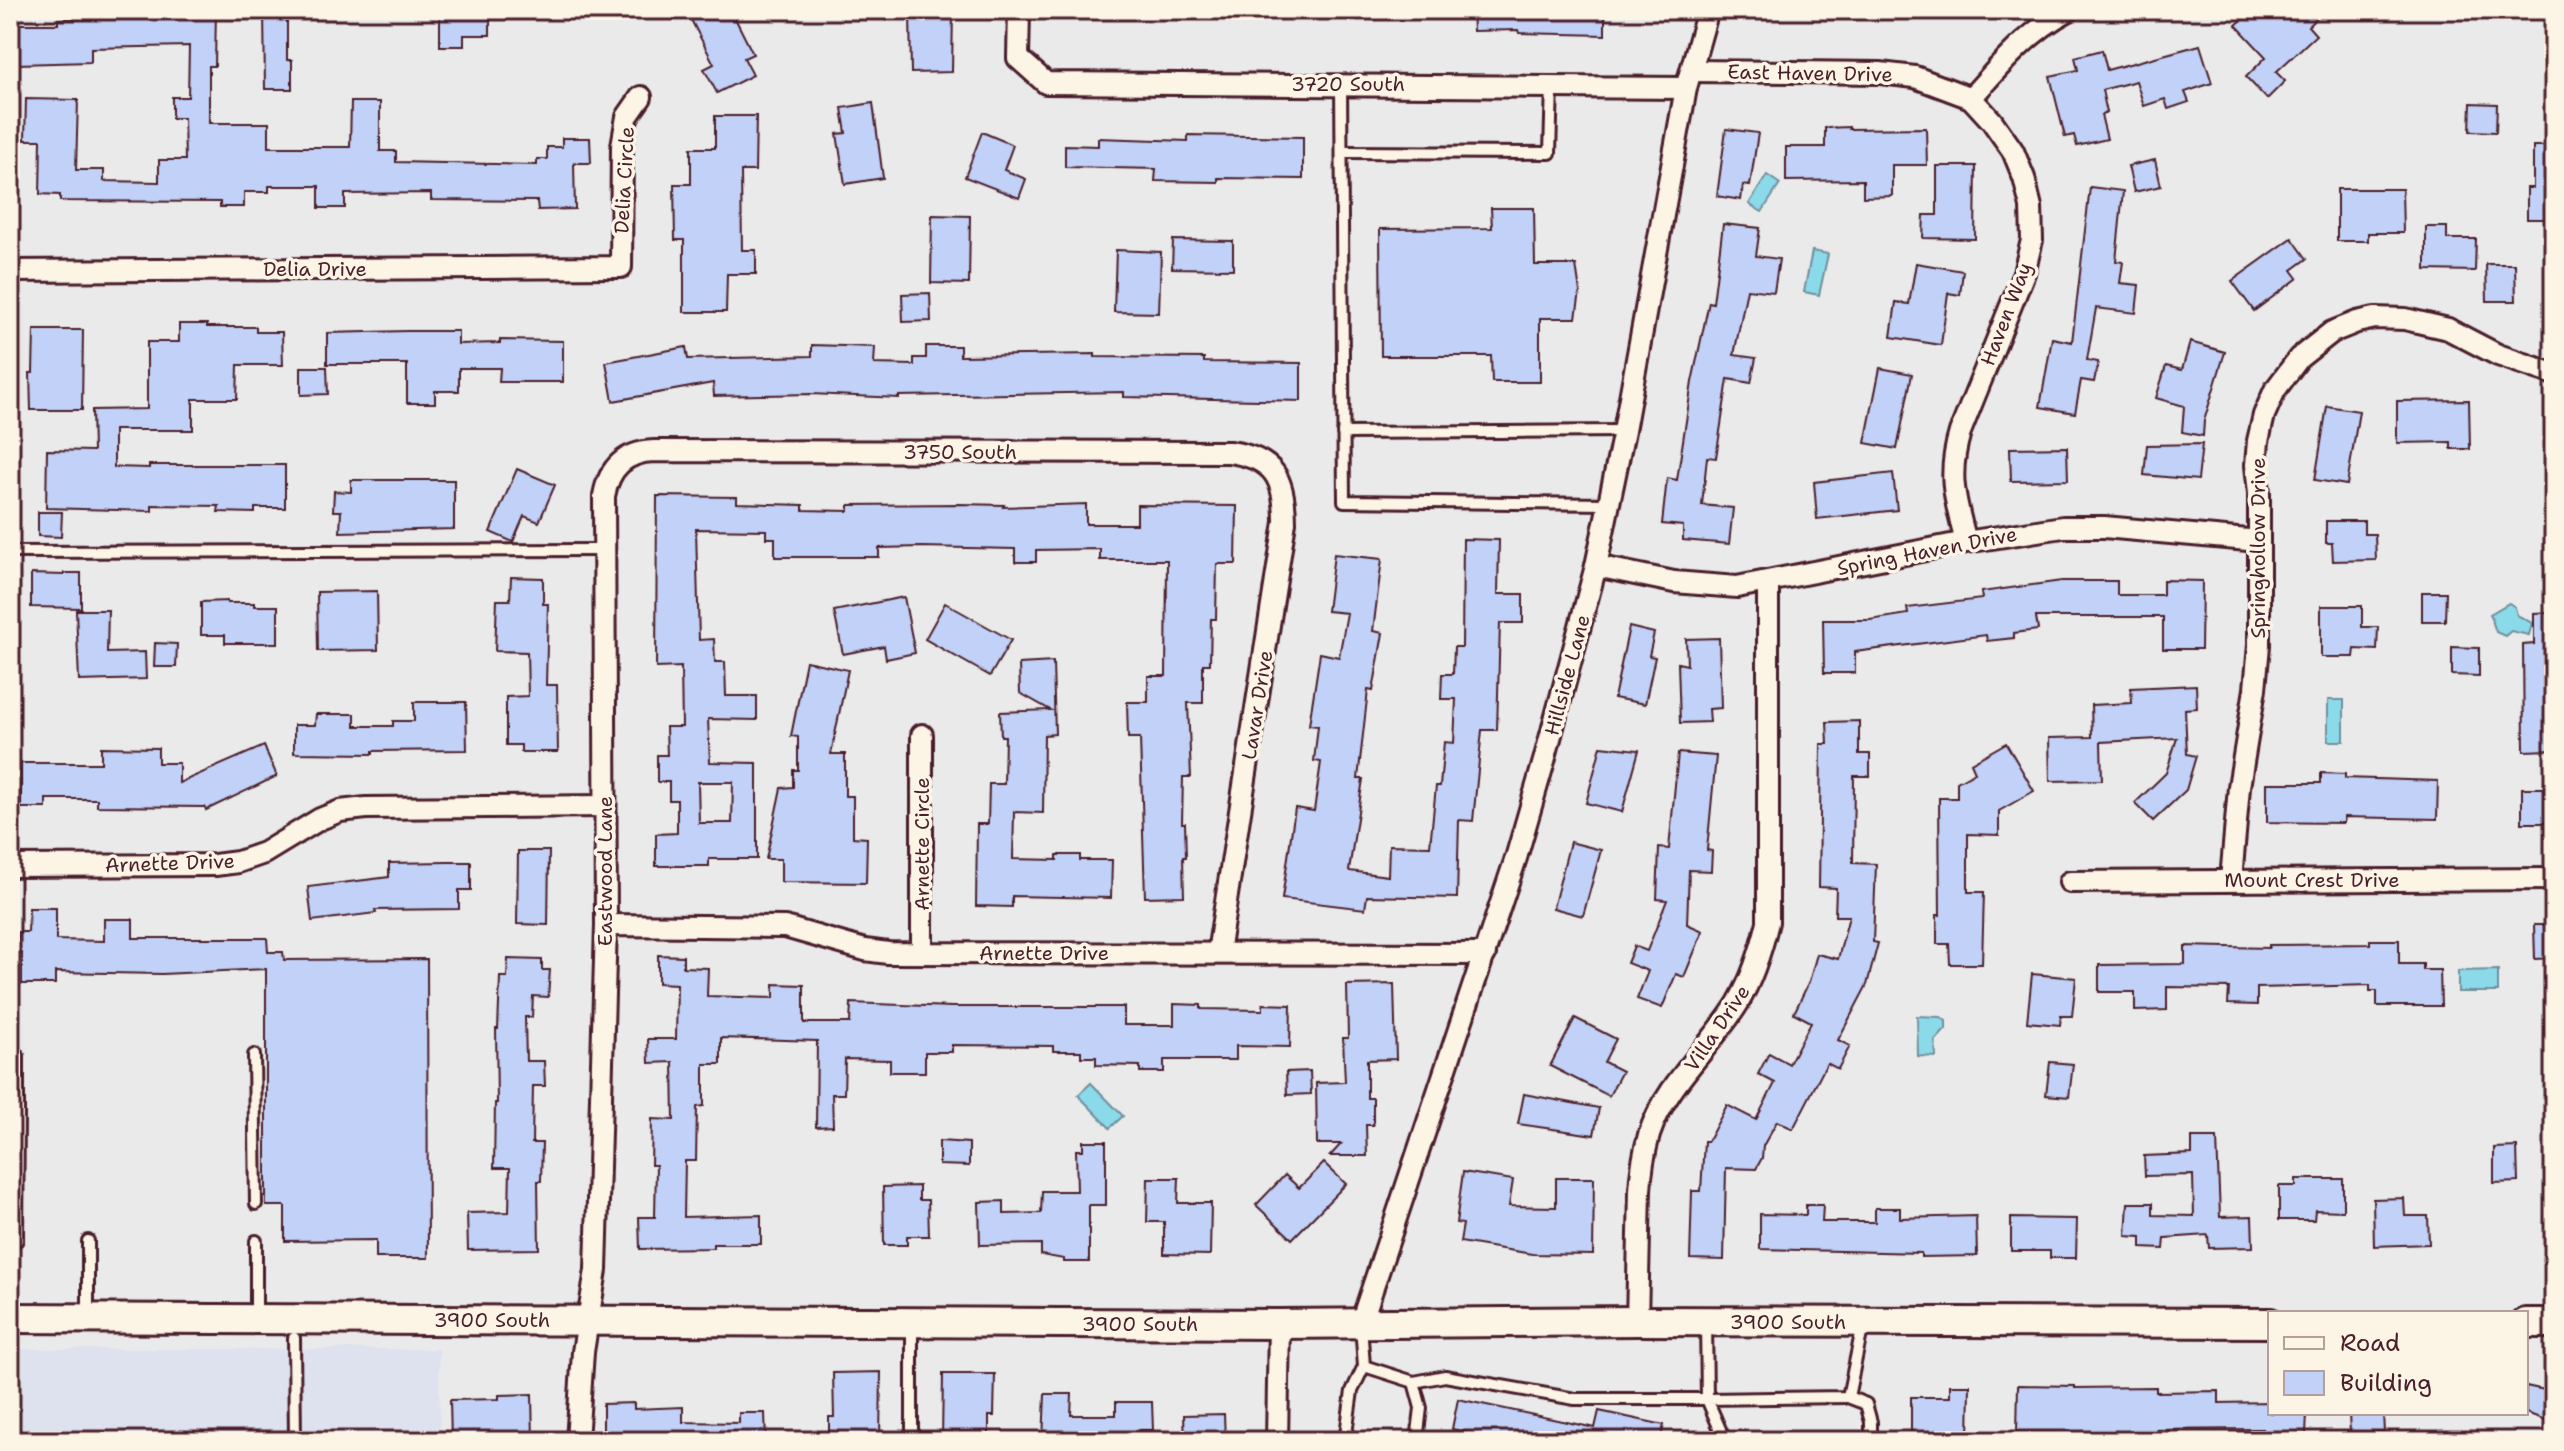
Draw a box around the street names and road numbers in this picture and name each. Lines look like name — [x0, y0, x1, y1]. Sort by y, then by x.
street label: East Haven Drive — [1727, 59, 1893, 87]
street label: 3720 South — [1291, 71, 1405, 97]
street label: Delia Circle — [608, 126, 640, 234]
street label: Delia Drive — [263, 256, 367, 282]
street label: Haven Way — [1974, 259, 2038, 369]
street label: 3750 South — [903, 439, 1017, 465]
street label: Springhollow Drive — [2245, 457, 2271, 639]
street label: Spring Haven Drive — [1835, 521, 2019, 581]
street label: Hillside Lane — [1538, 612, 1596, 738]
street label: Lavar Drive — [1236, 649, 1278, 761]
street label: Arnette Circle — [909, 777, 935, 911]
street label: Eastwood Lane — [592, 796, 618, 946]
street label: Arnette Drive — [105, 848, 235, 878]
street label: Mount Crest Drive — [2224, 867, 2400, 893]
street label: Arnette Drive — [979, 940, 1109, 966]
street label: Villa Drive — [1678, 980, 1756, 1076]
street label: 3900 South — [434, 1307, 550, 1333]
street label: 3900 South — [1730, 1309, 1846, 1335]
street label: 3900 South — [1082, 1311, 1198, 1337]

